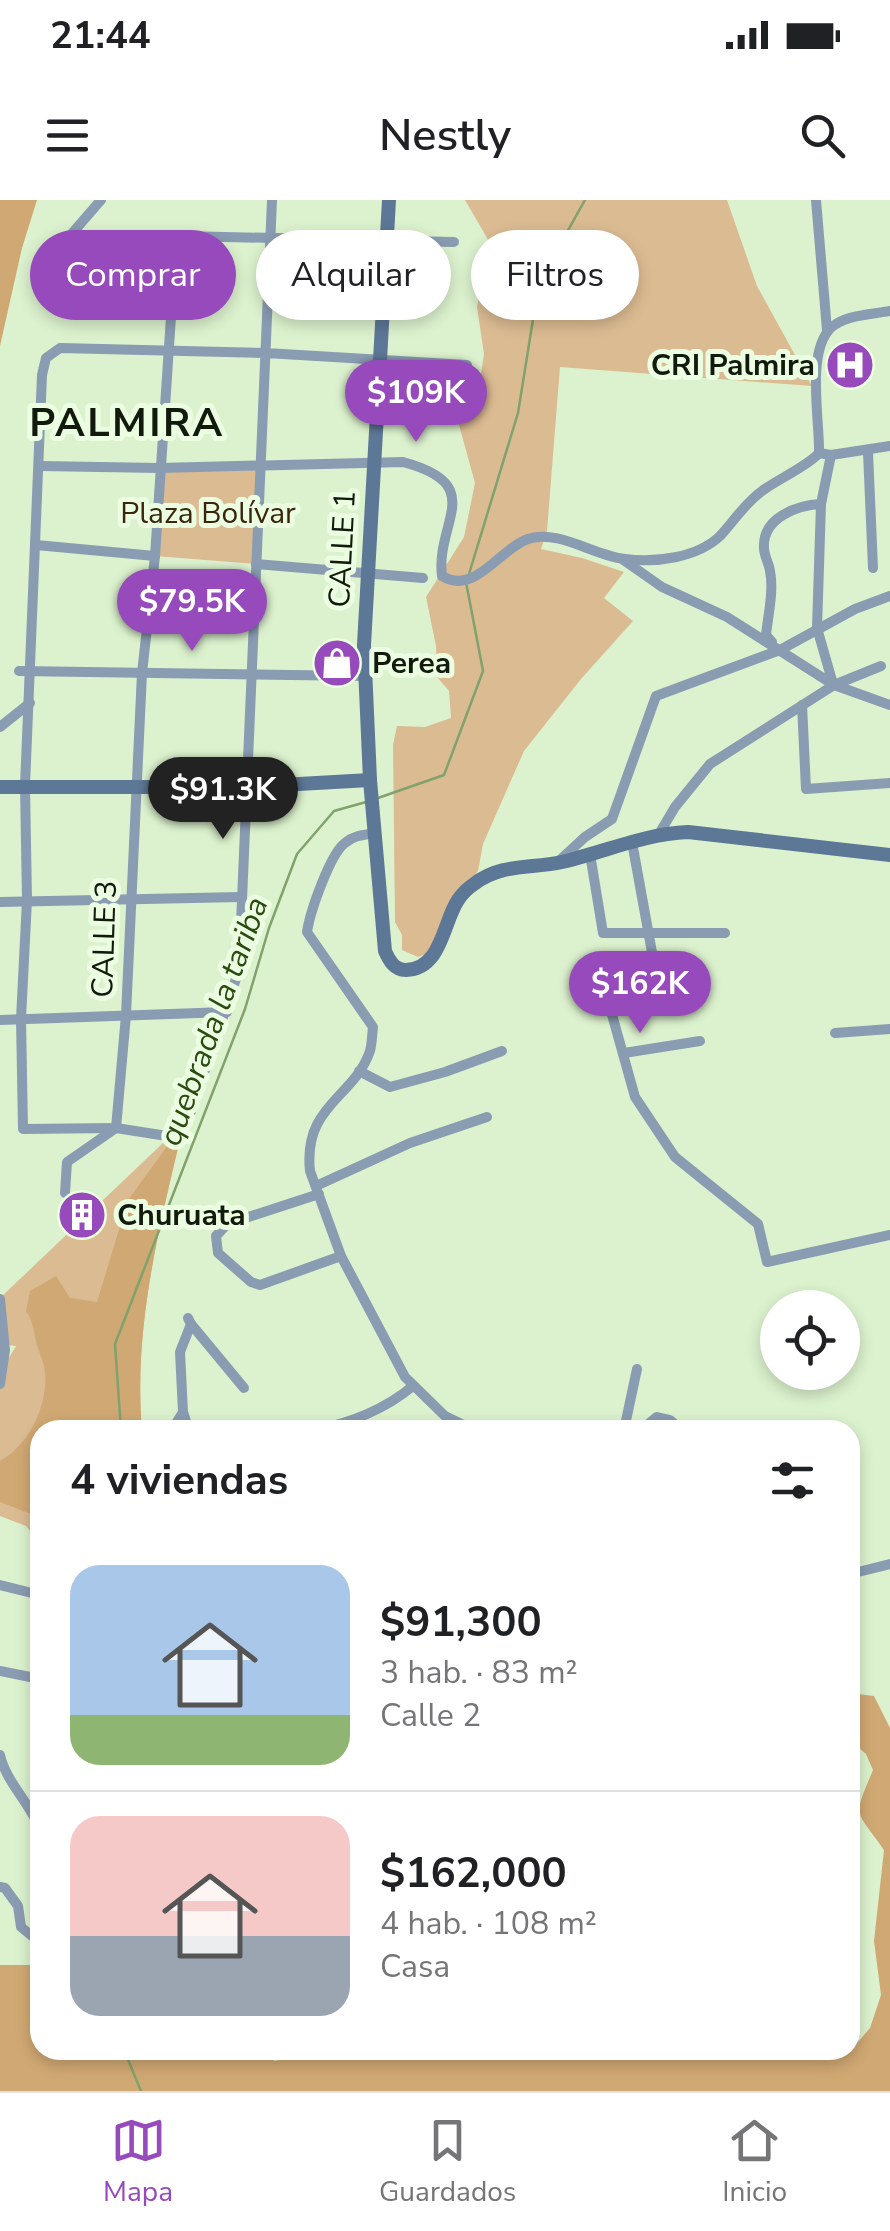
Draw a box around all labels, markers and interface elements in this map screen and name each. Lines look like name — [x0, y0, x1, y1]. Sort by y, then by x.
text: 21:44 — [50, 10, 151, 61]
text: Nestly — [379, 105, 511, 166]
icon: menu — [40, 108, 95, 163]
icon: search — [795, 108, 850, 163]
chip: Comprar — [30, 230, 236, 320]
chip: Alquilar — [256, 230, 451, 320]
chip: Filtros — [471, 230, 639, 320]
hospital icon: CRI Palmira — [824, 339, 876, 391]
place label: CRI Palmira — [651, 345, 815, 386]
pin: $109K — [346, 360, 486, 445]
text: $109K — [367, 371, 465, 414]
district label: PALMIRA — [29, 396, 225, 450]
street label: CALLE 1 — [319, 489, 366, 609]
park label: Plaza Bolívar — [120, 493, 296, 534]
pin: $79.5K — [111, 569, 273, 654]
text: $79.5K — [139, 580, 245, 623]
shop icon: Perea — [311, 637, 363, 689]
place label: Perea — [372, 643, 451, 684]
pin: $91.3K — [142, 757, 304, 842]
text: $91.3K — [170, 768, 276, 811]
street label: CALLE 3 — [82, 880, 127, 998]
water label: quebrada la tariba — [149, 891, 278, 1151]
pin: $162K — [570, 951, 710, 1036]
text: $162K — [591, 962, 689, 1005]
building icon: Churuata — [56, 1189, 108, 1241]
place label: Churuata — [117, 1195, 246, 1236]
map controls — [760, 1290, 860, 1390]
button: locate — [760, 1290, 860, 1390]
text: 4 viviendas — [70, 1452, 288, 1509]
icon: filters — [765, 1453, 820, 1508]
text: $91,300 — [380, 1594, 542, 1651]
icon: home — [150, 1605, 270, 1725]
text: 3 hab. · 83 m² — [380, 1651, 578, 1694]
text: Calle 2 — [380, 1694, 481, 1737]
text: $162,000 — [380, 1845, 567, 1902]
icon: home — [150, 1856, 270, 1976]
text: 4 hab. · 108 m² — [380, 1902, 597, 1945]
text: Casa — [380, 1945, 450, 1988]
tab: Mapa — [103, 2113, 173, 2211]
tab: Guardados — [379, 2113, 516, 2211]
tab: Inicio — [722, 2113, 787, 2211]

